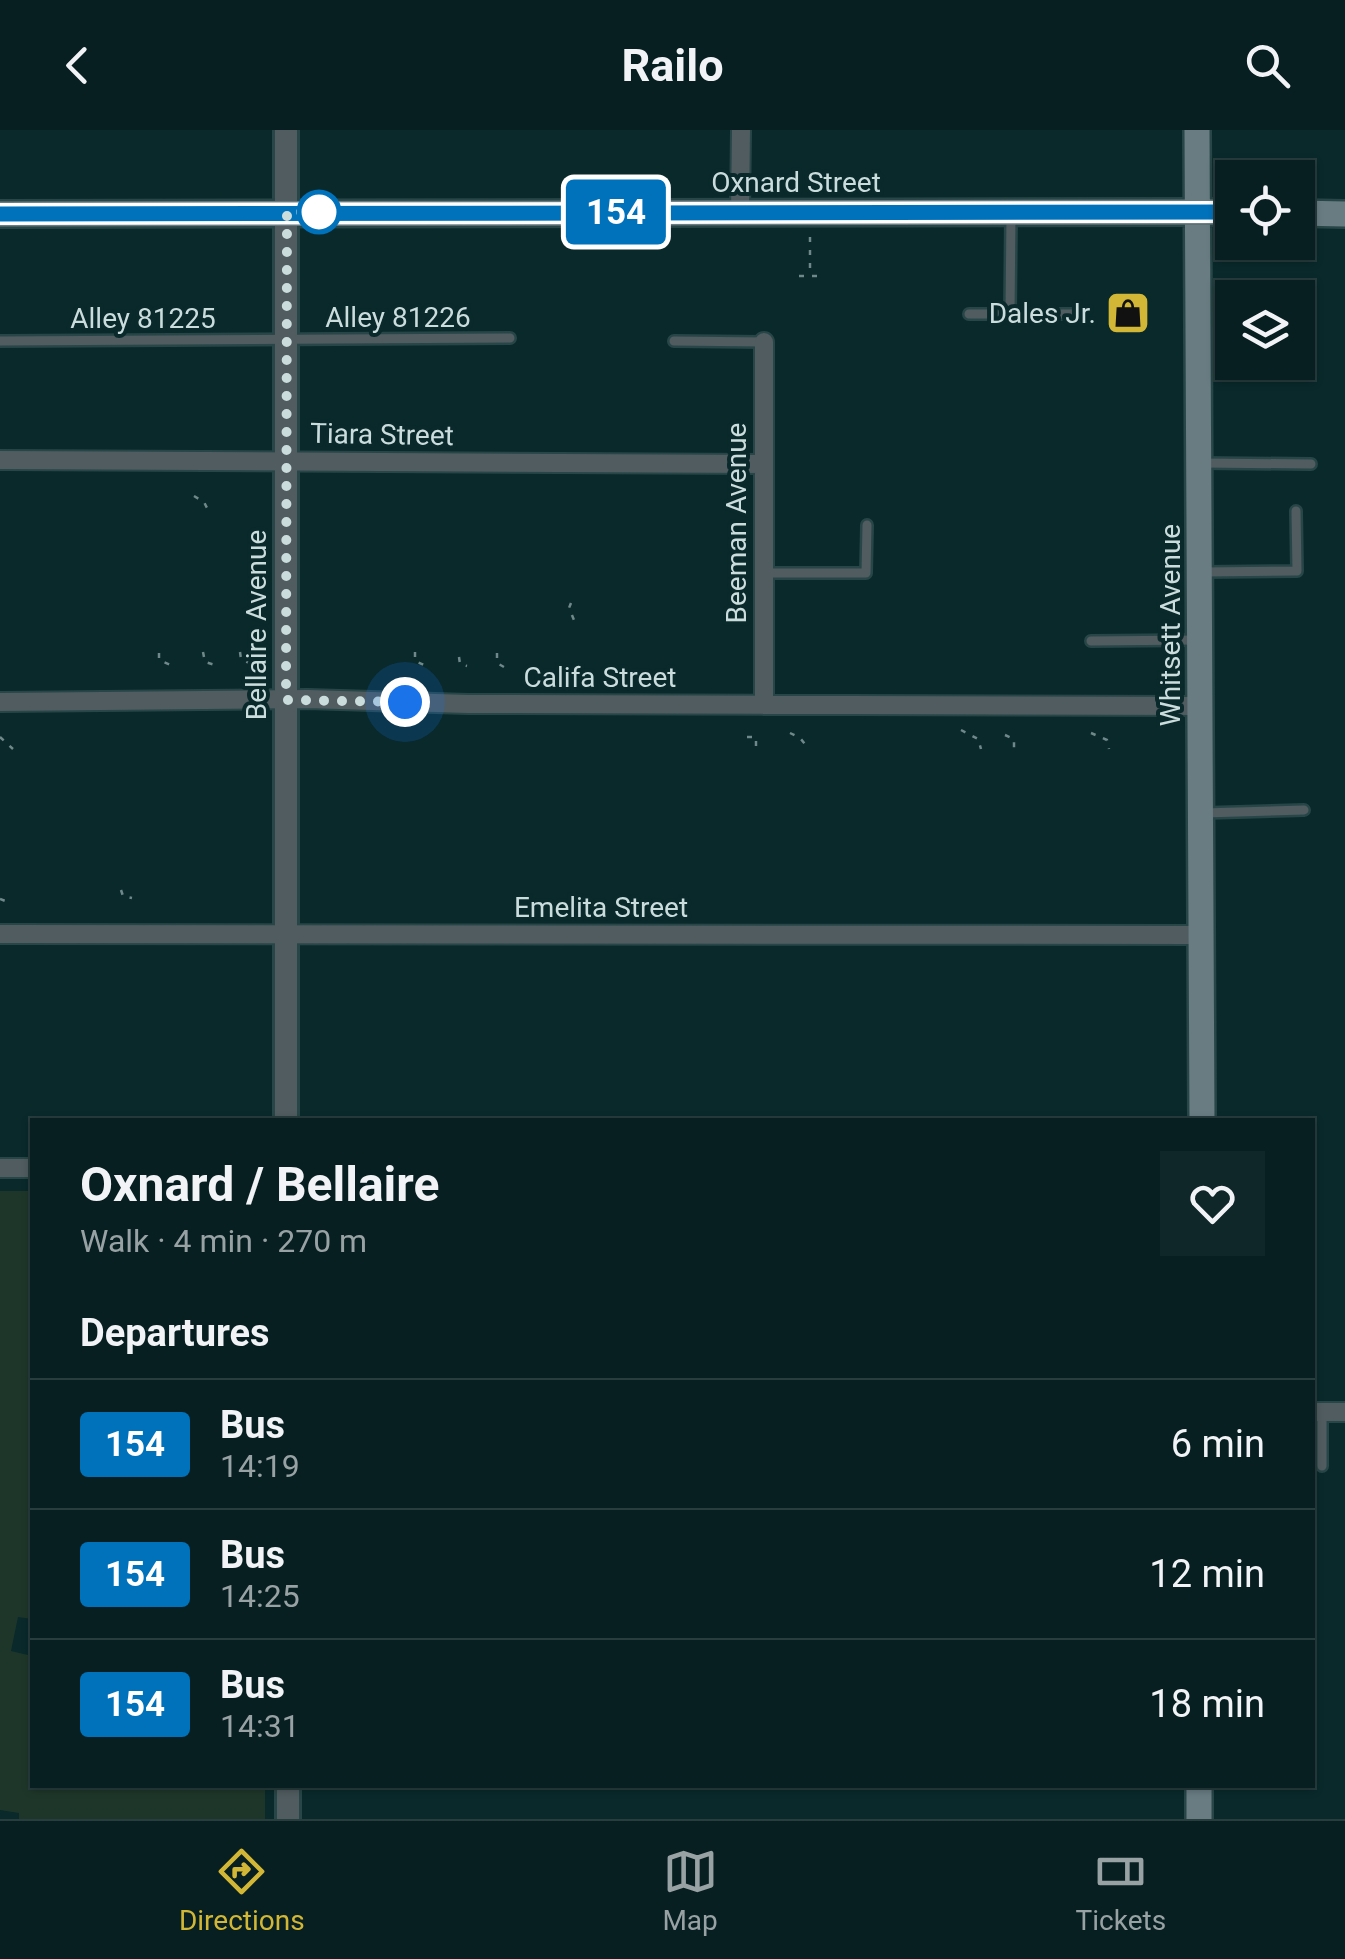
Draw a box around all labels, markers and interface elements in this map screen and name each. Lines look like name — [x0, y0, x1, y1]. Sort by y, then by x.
icon: back — [50, 38, 105, 93]
icon: search — [1240, 38, 1295, 93]
text: Railo — [621, 39, 724, 92]
map controls — [1215, 160, 1315, 380]
button: locate — [1215, 160, 1315, 260]
street label: Oxnard Street — [711, 166, 881, 199]
line badge: 154 — [558, 179, 674, 244]
unlabelled marker — [298, 191, 340, 233]
text: 154 — [586, 192, 646, 233]
button: layers — [1215, 280, 1315, 380]
shop icon: Dales Jr. — [1105, 290, 1151, 336]
place label: Dales Jr. — [989, 297, 1096, 330]
street label: Alley 81226 — [325, 301, 471, 334]
street label: Alley 81225 — [70, 302, 216, 335]
street label: Tiara Street — [310, 417, 454, 452]
street label: Beeman Avenue — [720, 423, 753, 623]
street label: Whitsett Avenue — [1154, 524, 1187, 726]
street label: Bellaire Avenue — [240, 530, 273, 720]
street label: Califa Street — [524, 661, 676, 694]
your location — [380, 677, 430, 727]
street label: Emelita Street — [514, 891, 688, 924]
button: heart — [1160, 1151, 1265, 1256]
text: Oxnard / Bellaire — [80, 1156, 439, 1213]
text: Walk · 4 min · 270 m — [80, 1222, 367, 1260]
text: Departures — [80, 1311, 270, 1355]
text: Bus — [220, 1403, 285, 1447]
text: 6 min — [1171, 1422, 1265, 1466]
text: 154 — [105, 1424, 165, 1465]
text: 14:19 — [220, 1447, 300, 1485]
text: Bus — [220, 1533, 285, 1577]
text: 12 min — [1149, 1552, 1265, 1596]
text: 154 — [105, 1554, 165, 1595]
text: 14:25 — [220, 1577, 300, 1615]
text: Bus — [220, 1663, 285, 1707]
text: 18 min — [1149, 1682, 1265, 1726]
text: 154 — [105, 1684, 165, 1725]
text: 14:31 — [220, 1707, 300, 1745]
tab: Directions — [179, 1844, 305, 1937]
tab: Map — [662, 1844, 718, 1937]
tab: Tickets — [1076, 1844, 1166, 1937]

